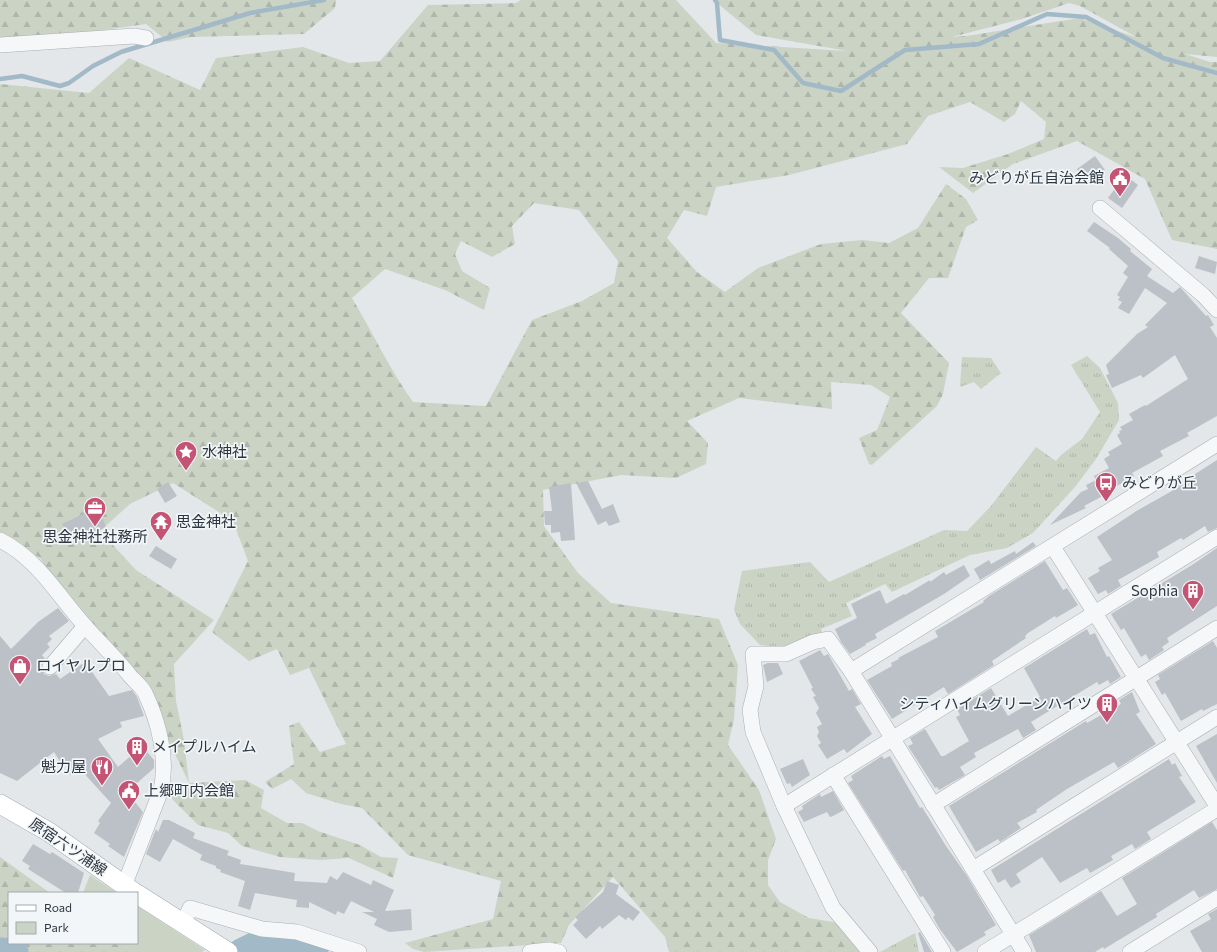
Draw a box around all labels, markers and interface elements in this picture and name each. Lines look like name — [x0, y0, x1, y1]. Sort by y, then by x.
public building icon: みどりが丘自治会館 — [1107, 165, 1133, 198]
place label: みどりが丘自治会館 — [969, 168, 1104, 186]
place icon: 水神社 — [173, 439, 199, 472]
place label: 水神社 — [202, 442, 247, 460]
bus stop icon: みどりが丘 — [1093, 470, 1119, 503]
place label: みどりが丘 — [1122, 473, 1197, 491]
office icon: 思金神社社務所 — [82, 495, 108, 528]
temple icon: 思金神社 — [148, 509, 174, 542]
place label: 思金神社 — [176, 512, 236, 530]
place label: 思金神社社務所 — [42, 527, 148, 545]
building icon: Sophia — [1180, 578, 1206, 611]
place label: Sophia — [1131, 581, 1178, 599]
shop icon: ロイヤルプロ — [7, 653, 33, 686]
place label: ロイヤルプロ — [36, 656, 126, 674]
building icon: シティハイムグリーンハイツ — [1094, 691, 1120, 724]
place label: シティハイムグリーンハイツ — [900, 694, 1092, 712]
building icon: メイプルハイム — [124, 734, 150, 767]
place label: メイプルハイム — [152, 737, 256, 755]
restaurant icon: 魁力屋 — [89, 754, 115, 787]
place label: 魁力屋 — [41, 757, 86, 775]
public building icon: 上郷町内会館 — [116, 778, 142, 811]
place label: 上郷町内会館 — [144, 781, 234, 799]
street label: 原宿六ツ浦線 — [26, 814, 111, 879]
legend — [8, 892, 138, 944]
text: Road — [44, 900, 72, 914]
text: Park — [44, 920, 70, 934]

